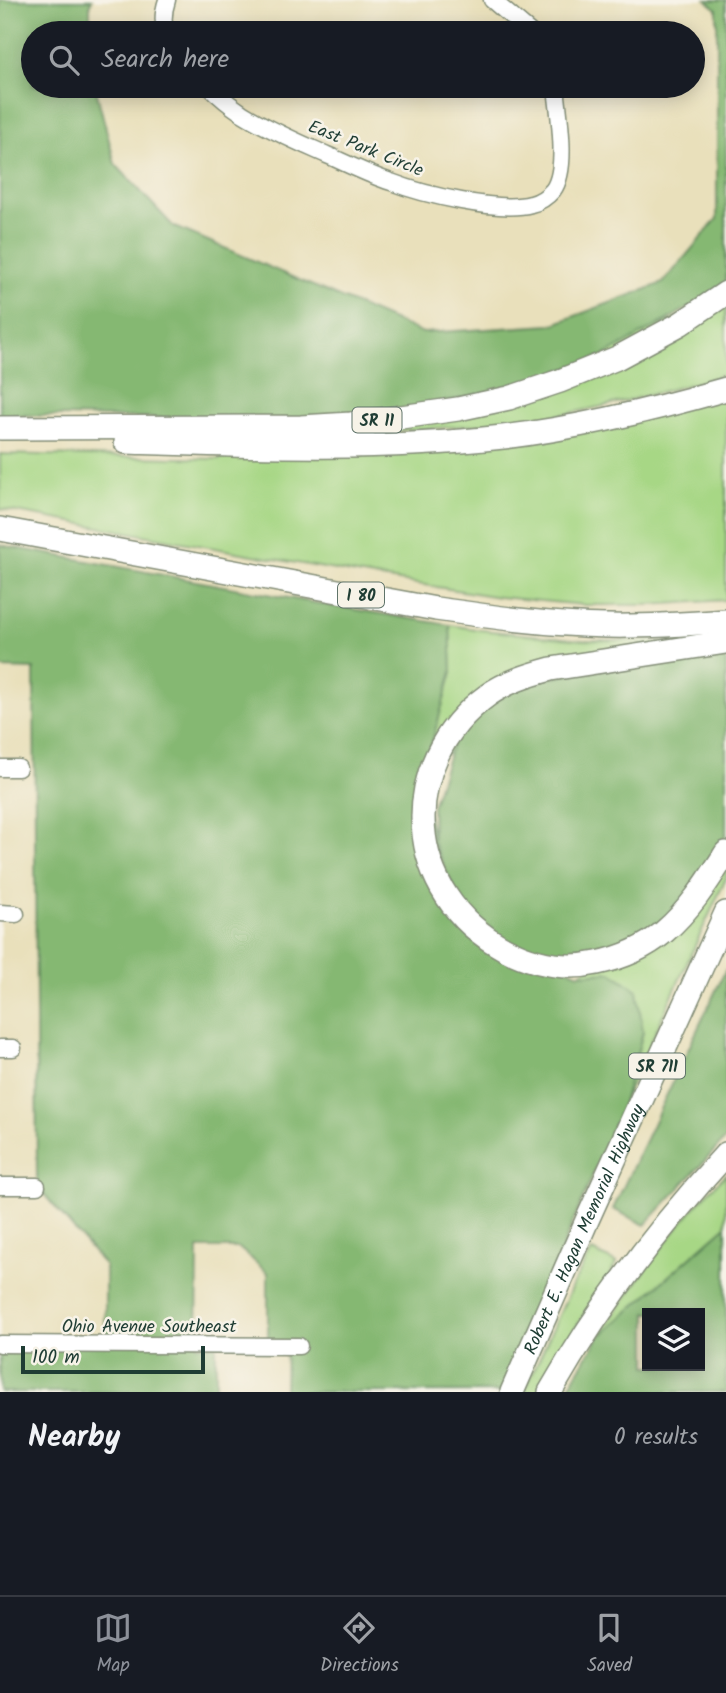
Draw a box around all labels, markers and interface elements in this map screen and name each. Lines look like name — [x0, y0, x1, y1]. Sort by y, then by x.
search box — [21, 21, 705, 98]
text: Search here — [101, 39, 229, 81]
icon: search — [45, 41, 83, 79]
street label: East Park Circle — [303, 113, 428, 186]
road number: SR 11 — [352, 408, 402, 432]
road number: I 80 — [338, 582, 384, 608]
road number: SR 711 — [629, 1054, 685, 1078]
street label: Robert E. Hagan Memorial Highway — [517, 1099, 654, 1360]
map controls — [642, 1308, 705, 1371]
button: layers — [642, 1308, 705, 1371]
street label: Ohio Avenue Southeast — [62, 1313, 237, 1342]
scale bar — [21, 1343, 205, 1375]
text: 100 m — [32, 1343, 80, 1373]
text: Nearby — [28, 1414, 120, 1462]
text: 0 results — [614, 1420, 698, 1456]
tab: Map — [94, 1609, 132, 1681]
tab: Directions — [320, 1609, 399, 1681]
tab: Saved — [587, 1609, 632, 1681]

